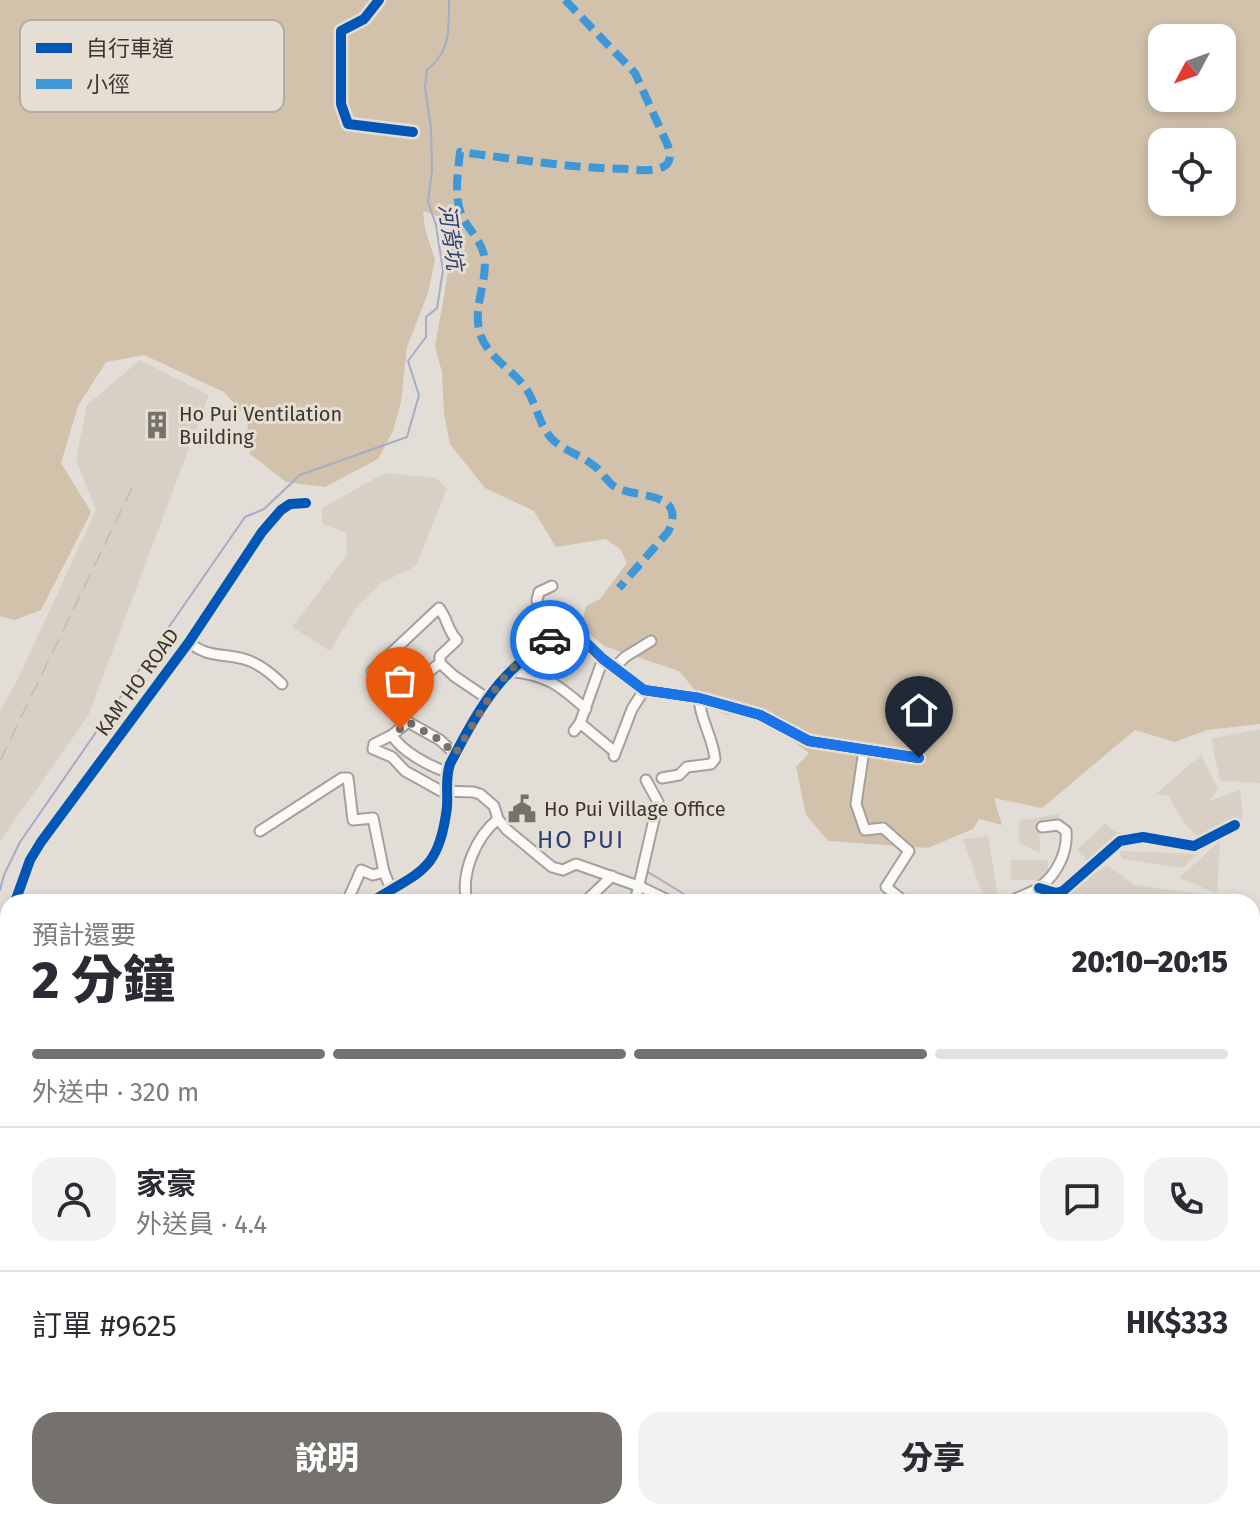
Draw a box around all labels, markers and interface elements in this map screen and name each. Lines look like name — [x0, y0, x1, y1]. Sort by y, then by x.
legend — [20, 20, 284, 112]
north arrow — [1148, 24, 1236, 112]
map controls — [1148, 24, 1236, 216]
text: 自行車道 — [86, 35, 174, 62]
text: 小徑 — [86, 71, 130, 98]
button: locate — [1148, 128, 1236, 216]
water label: 河背坑 — [433, 202, 469, 275]
place label: Ho Pui Ventilation Building — [179, 402, 342, 449]
building icon: Ho Pui Ventilation Building — [142, 410, 172, 440]
courier — [510, 600, 590, 680]
icon: car — [528, 618, 572, 662]
street label: KAM HO ROAD — [90, 624, 184, 740]
pin — [366, 647, 434, 729]
icon: bag — [378, 659, 422, 703]
pin — [885, 676, 953, 758]
icon: home — [897, 688, 941, 732]
public building icon: Ho Pui Village Office — [507, 794, 537, 824]
place label: Ho Pui Village Office — [544, 797, 726, 821]
district label: HO PUI — [537, 826, 625, 854]
text: 預計還要 — [32, 920, 136, 951]
text: 20:10–20:15 — [1072, 944, 1228, 980]
text: 2 分鐘 — [32, 949, 175, 1012]
text: 外送中 · 320 m — [32, 1077, 199, 1108]
button: person — [32, 1157, 116, 1241]
button: chat — [1040, 1157, 1124, 1241]
button: phone — [1144, 1157, 1228, 1241]
text: 家豪 — [136, 1166, 196, 1202]
text: 外送員 · 4.4 — [136, 1209, 267, 1240]
text: HK$333 — [1126, 1305, 1228, 1341]
text: 訂單 #9625 — [32, 1308, 177, 1344]
button: 說明 — [32, 1412, 622, 1504]
button: 分享 — [638, 1412, 1228, 1504]

